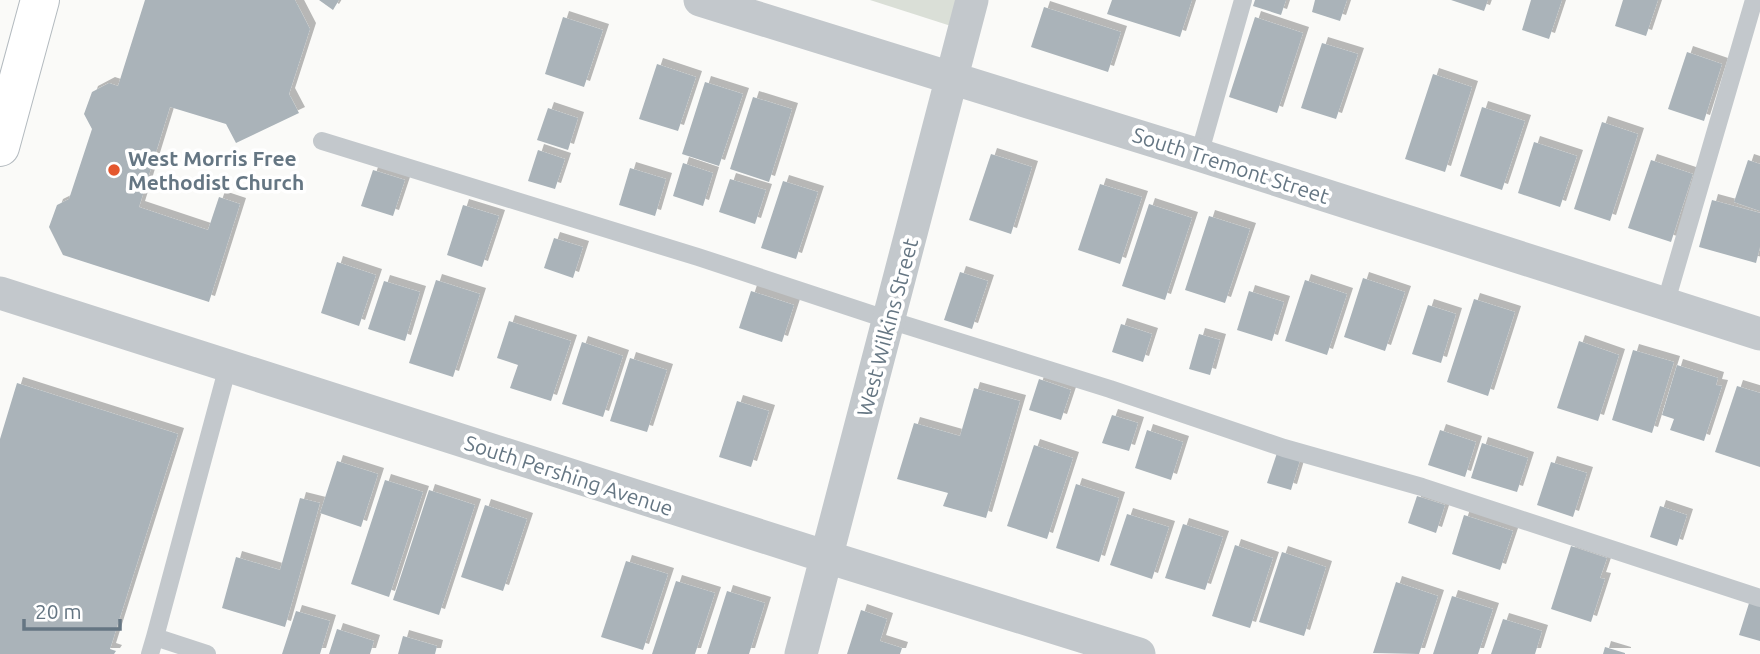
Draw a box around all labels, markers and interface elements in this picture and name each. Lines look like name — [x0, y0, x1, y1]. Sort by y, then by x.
street label: South Tremont Street — [1130, 122, 1332, 208]
place label: West Morris Free Methodist Church — [128, 146, 304, 194]
marker: West Morris Free Methodist Church — [106, 162, 122, 178]
street label: West Wilkins Street — [852, 235, 922, 419]
street label: South Pershing Avenue — [462, 430, 676, 520]
scale bar — [24, 588, 121, 632]
text: 20 m — [35, 599, 82, 623]

